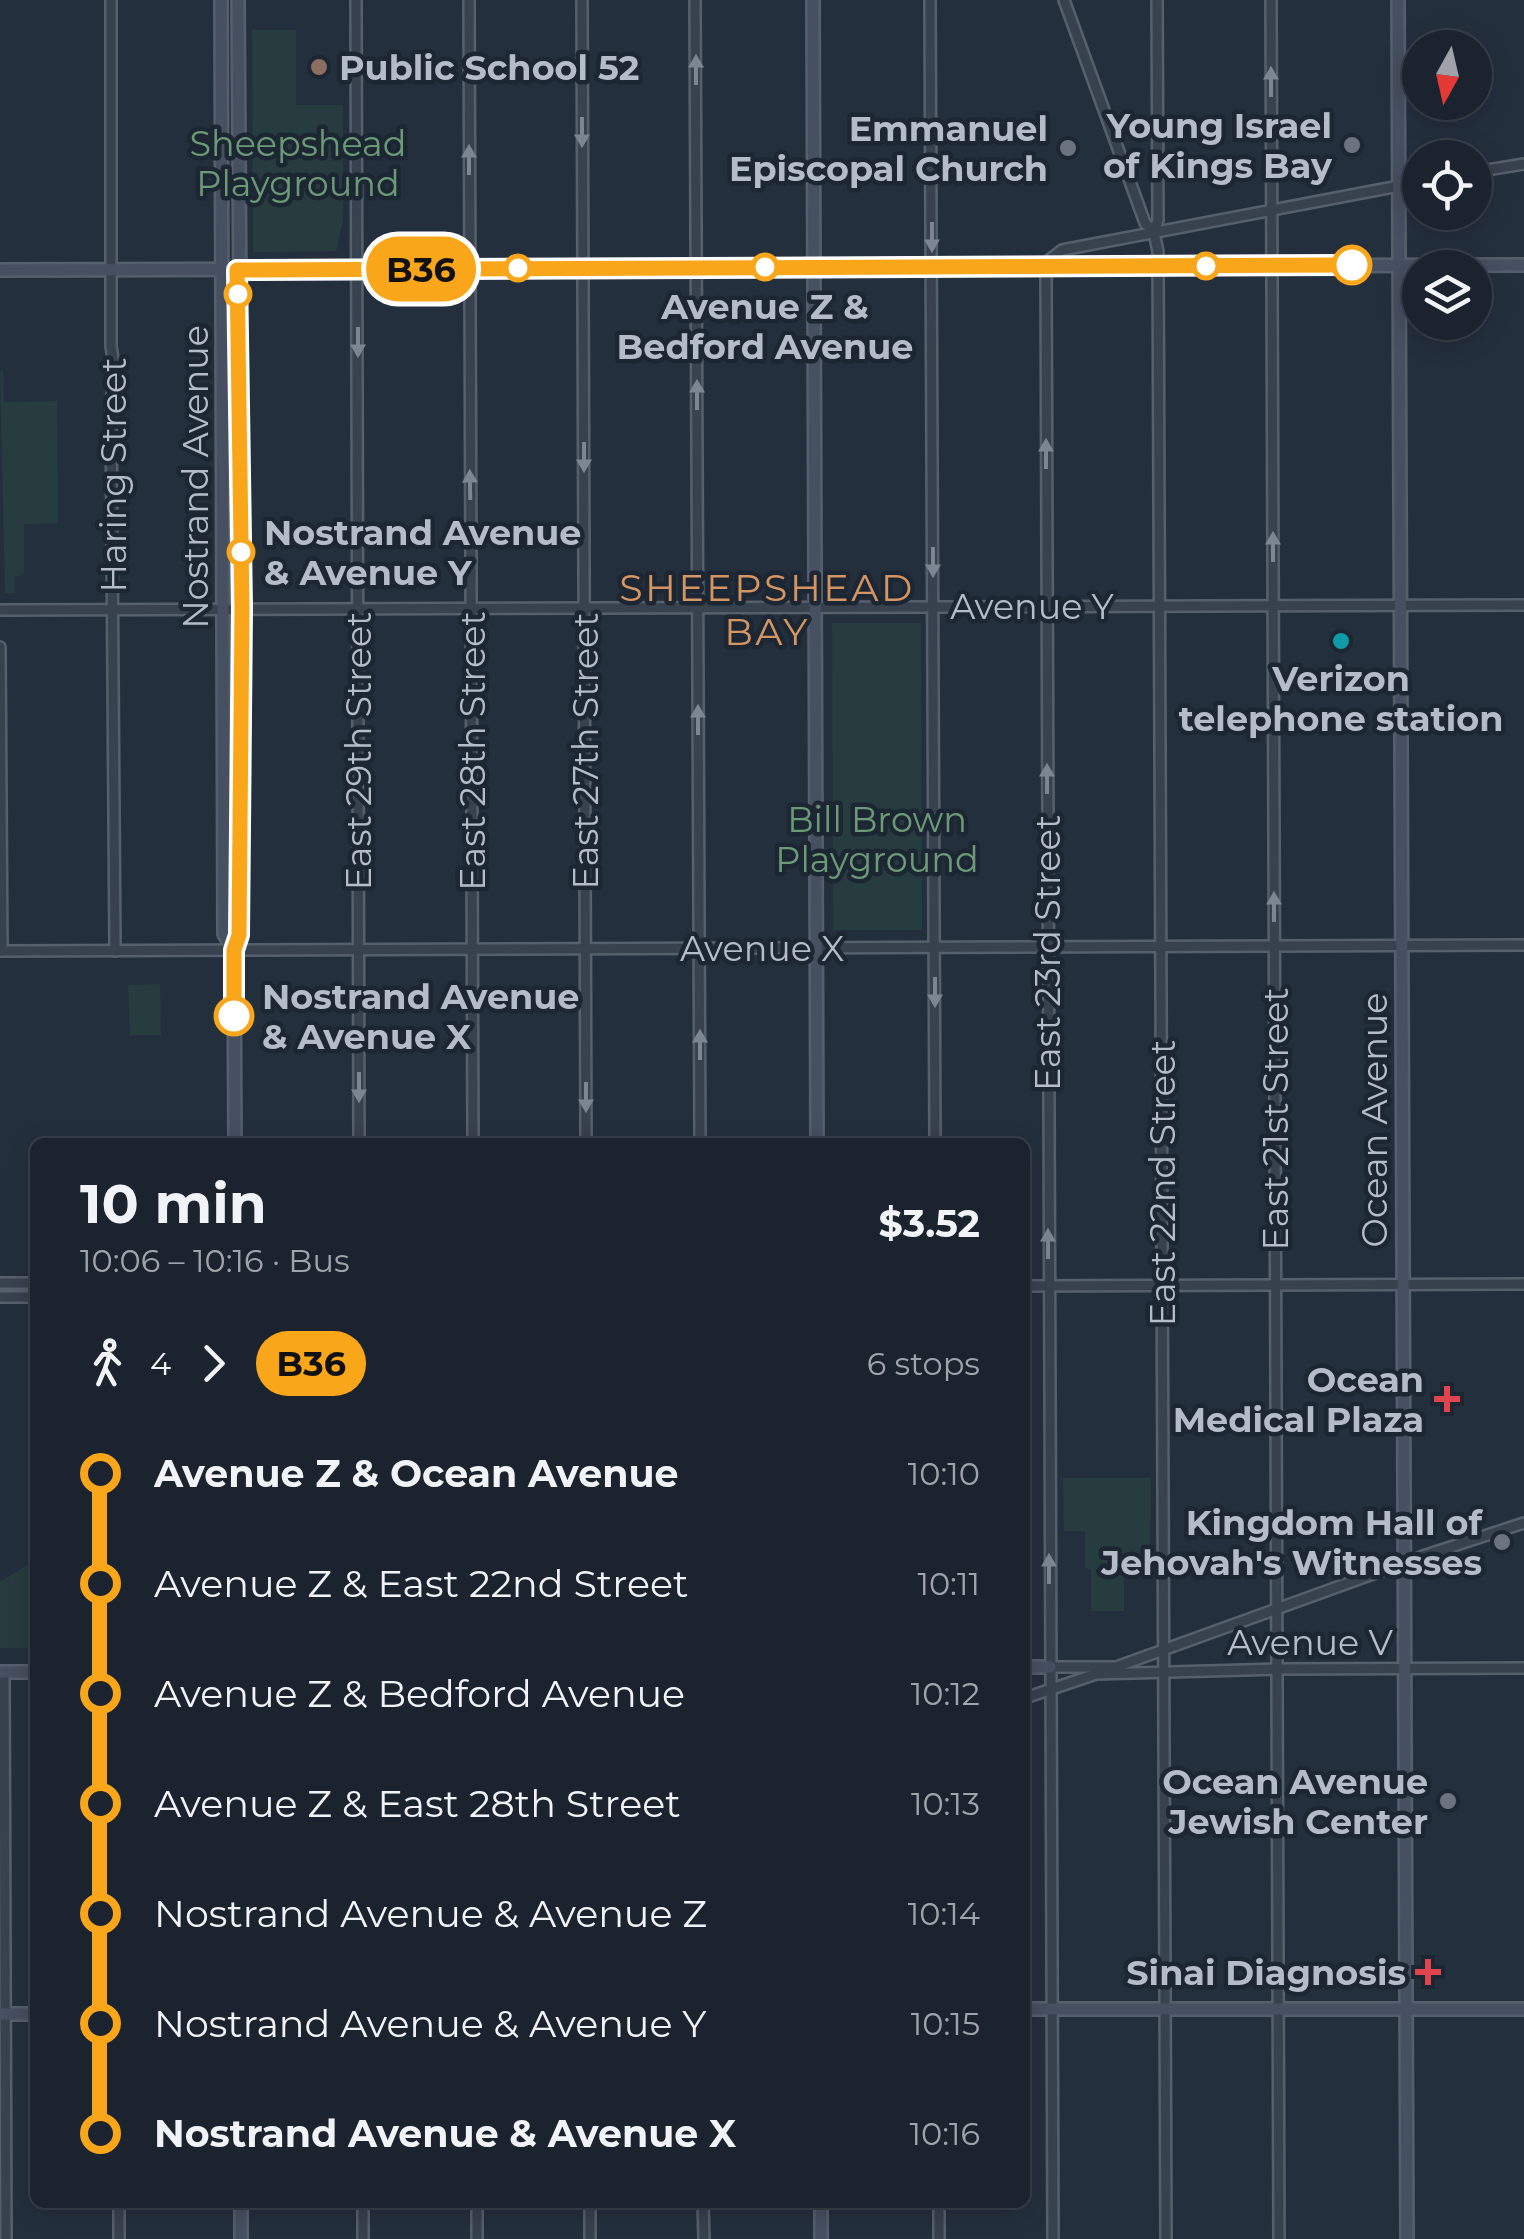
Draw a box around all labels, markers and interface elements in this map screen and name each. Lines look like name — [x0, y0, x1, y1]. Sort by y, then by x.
north arrow — [1402, 30, 1492, 120]
map controls — [1402, 30, 1492, 340]
place label: Public School 52 — [339, 46, 639, 89]
one-way arrow — [687, 54, 703, 86]
marker: Public School 52 — [308, 56, 330, 78]
one-way arrow — [1263, 66, 1279, 98]
place label: Young Israel of Kings Bay — [1103, 104, 1333, 187]
place label: Emmanuel Episcopal Church — [729, 107, 1048, 190]
one-way arrow — [574, 117, 590, 149]
park label: Sheepshead Playground — [190, 122, 406, 205]
marker: Young Israel of Kings Bay — [1341, 134, 1363, 156]
marker: Emmanuel Episcopal Church — [1057, 137, 1079, 159]
button: locate — [1402, 140, 1492, 230]
one-way arrow — [461, 144, 477, 176]
one-way arrow — [924, 222, 940, 254]
line badge: B36 — [364, 236, 478, 302]
unlabelled marker — [1333, 246, 1371, 284]
text: B36 — [386, 248, 456, 291]
button: layers — [1402, 250, 1492, 340]
unlabelled marker — [1193, 253, 1219, 279]
marker: Avenue Z & Bedford Avenue — [752, 254, 778, 280]
unlabelled marker — [505, 255, 531, 281]
unlabelled marker — [225, 281, 251, 307]
place label: Avenue Z & Bedford Avenue — [617, 285, 913, 368]
street label: Nostrand Avenue — [174, 325, 217, 629]
one-way arrow — [350, 327, 366, 359]
street label: Haring Street — [92, 358, 135, 592]
one-way arrow — [688, 379, 704, 411]
one-way arrow — [1038, 438, 1054, 470]
one-way arrow — [576, 442, 592, 474]
one-way arrow — [462, 469, 478, 501]
place label: Nostrand Avenue & Avenue Y — [264, 511, 581, 594]
one-way arrow — [1265, 531, 1281, 563]
marker: Nostrand Avenue & Avenue Y — [228, 539, 254, 565]
one-way arrow — [925, 547, 941, 579]
district label: SHEEPSHEAD BAY — [619, 564, 915, 655]
street label: Avenue Y — [950, 585, 1115, 628]
street label: East 28th Street — [451, 611, 494, 891]
street label: East 29th Street — [337, 612, 380, 890]
street label: East 27th Street — [564, 612, 607, 890]
marker: Verizon telephone station — [1330, 630, 1352, 652]
place label: Verizon telephone station — [1179, 657, 1503, 740]
one-way arrow — [690, 704, 706, 736]
one-way arrow — [1039, 763, 1055, 795]
park label: Bill Brown Playground — [775, 798, 979, 881]
street label: East 23rd Street — [1026, 815, 1069, 1091]
one-way arrow — [1266, 891, 1282, 923]
street label: Avenue X — [680, 927, 844, 970]
place label: Nostrand Avenue & Avenue X — [262, 975, 579, 1058]
one-way arrow — [927, 977, 943, 1009]
street label: East 21st Street — [1254, 987, 1297, 1251]
street label: Ocean Avenue — [1353, 993, 1396, 1247]
marker: Nostrand Avenue & Avenue X — [215, 997, 253, 1035]
one-way arrow — [692, 1029, 708, 1061]
street label: East 22nd Street — [1141, 1040, 1184, 1326]
one-way arrow — [351, 1072, 367, 1104]
one-way arrow — [578, 1082, 594, 1114]
text: 10 min — [80, 1170, 267, 1237]
text: $3.52 — [879, 1200, 980, 1247]
one-way arrow — [1040, 1228, 1056, 1260]
text: 10:06 – 10:16 · Bus — [80, 1241, 350, 1280]
icon: walk — [80, 1336, 135, 1391]
icon: forward — [186, 1336, 241, 1391]
text: B36 — [276, 1342, 346, 1385]
text: 4 — [150, 1344, 171, 1383]
text: 6 stops — [867, 1344, 980, 1383]
place label: Ocean Medical Plaza — [1173, 1358, 1424, 1441]
marker: Ocean Medical Plaza — [1434, 1386, 1460, 1412]
text: Avenue Z & Ocean Avenue — [154, 1450, 679, 1497]
text: 10:10 — [908, 1454, 980, 1493]
place label: Kingdom Hall of Jehovah's Witnesses — [1100, 1501, 1483, 1584]
marker: Kingdom Hall of Jehovah's Witnesses — [1491, 1531, 1513, 1553]
one-way arrow — [1041, 1553, 1057, 1585]
text: Avenue Z & East 22nd Street — [154, 1560, 688, 1607]
text: 10:11 — [917, 1564, 980, 1603]
street label: Avenue V — [1227, 1621, 1393, 1664]
text: Avenue Z & Bedford Avenue — [154, 1670, 685, 1717]
text: 10:12 — [911, 1674, 980, 1713]
place label: Ocean Avenue Jewish Center — [1162, 1760, 1428, 1843]
text: Avenue Z & East 28th Street — [154, 1780, 681, 1827]
text: 10:13 — [911, 1784, 980, 1823]
marker: Ocean Avenue Jewish Center — [1437, 1790, 1459, 1812]
text: Nostrand Avenue & Avenue Z — [154, 1890, 707, 1937]
text: 10:14 — [908, 1894, 980, 1933]
place label: Sinai Diagnosis — [1126, 1951, 1406, 1994]
marker: Sinai Diagnosis — [1415, 1959, 1441, 1985]
text: Nostrand Avenue & Avenue Y — [154, 2000, 706, 2047]
text: 10:15 — [911, 2004, 980, 2043]
text: Nostrand Avenue & Avenue X — [154, 2110, 736, 2157]
text: 10:16 — [909, 2114, 980, 2153]

